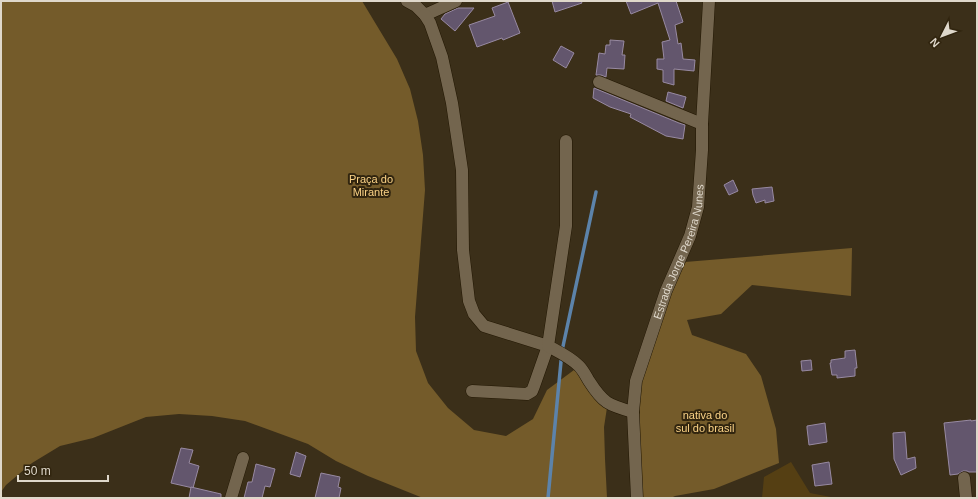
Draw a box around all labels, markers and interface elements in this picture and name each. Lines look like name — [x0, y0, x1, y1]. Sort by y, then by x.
north arrow — [922, 16, 962, 56]
text: N — [927, 36, 942, 50]
park label: Praça do Mirante — [349, 173, 393, 198]
street label: Estrada Jorge Pereira Nunes — [651, 183, 706, 321]
park label: nativa do sul do brasil — [676, 409, 734, 434]
scale bar — [18, 457, 108, 483]
text: 50 m — [24, 464, 51, 478]

